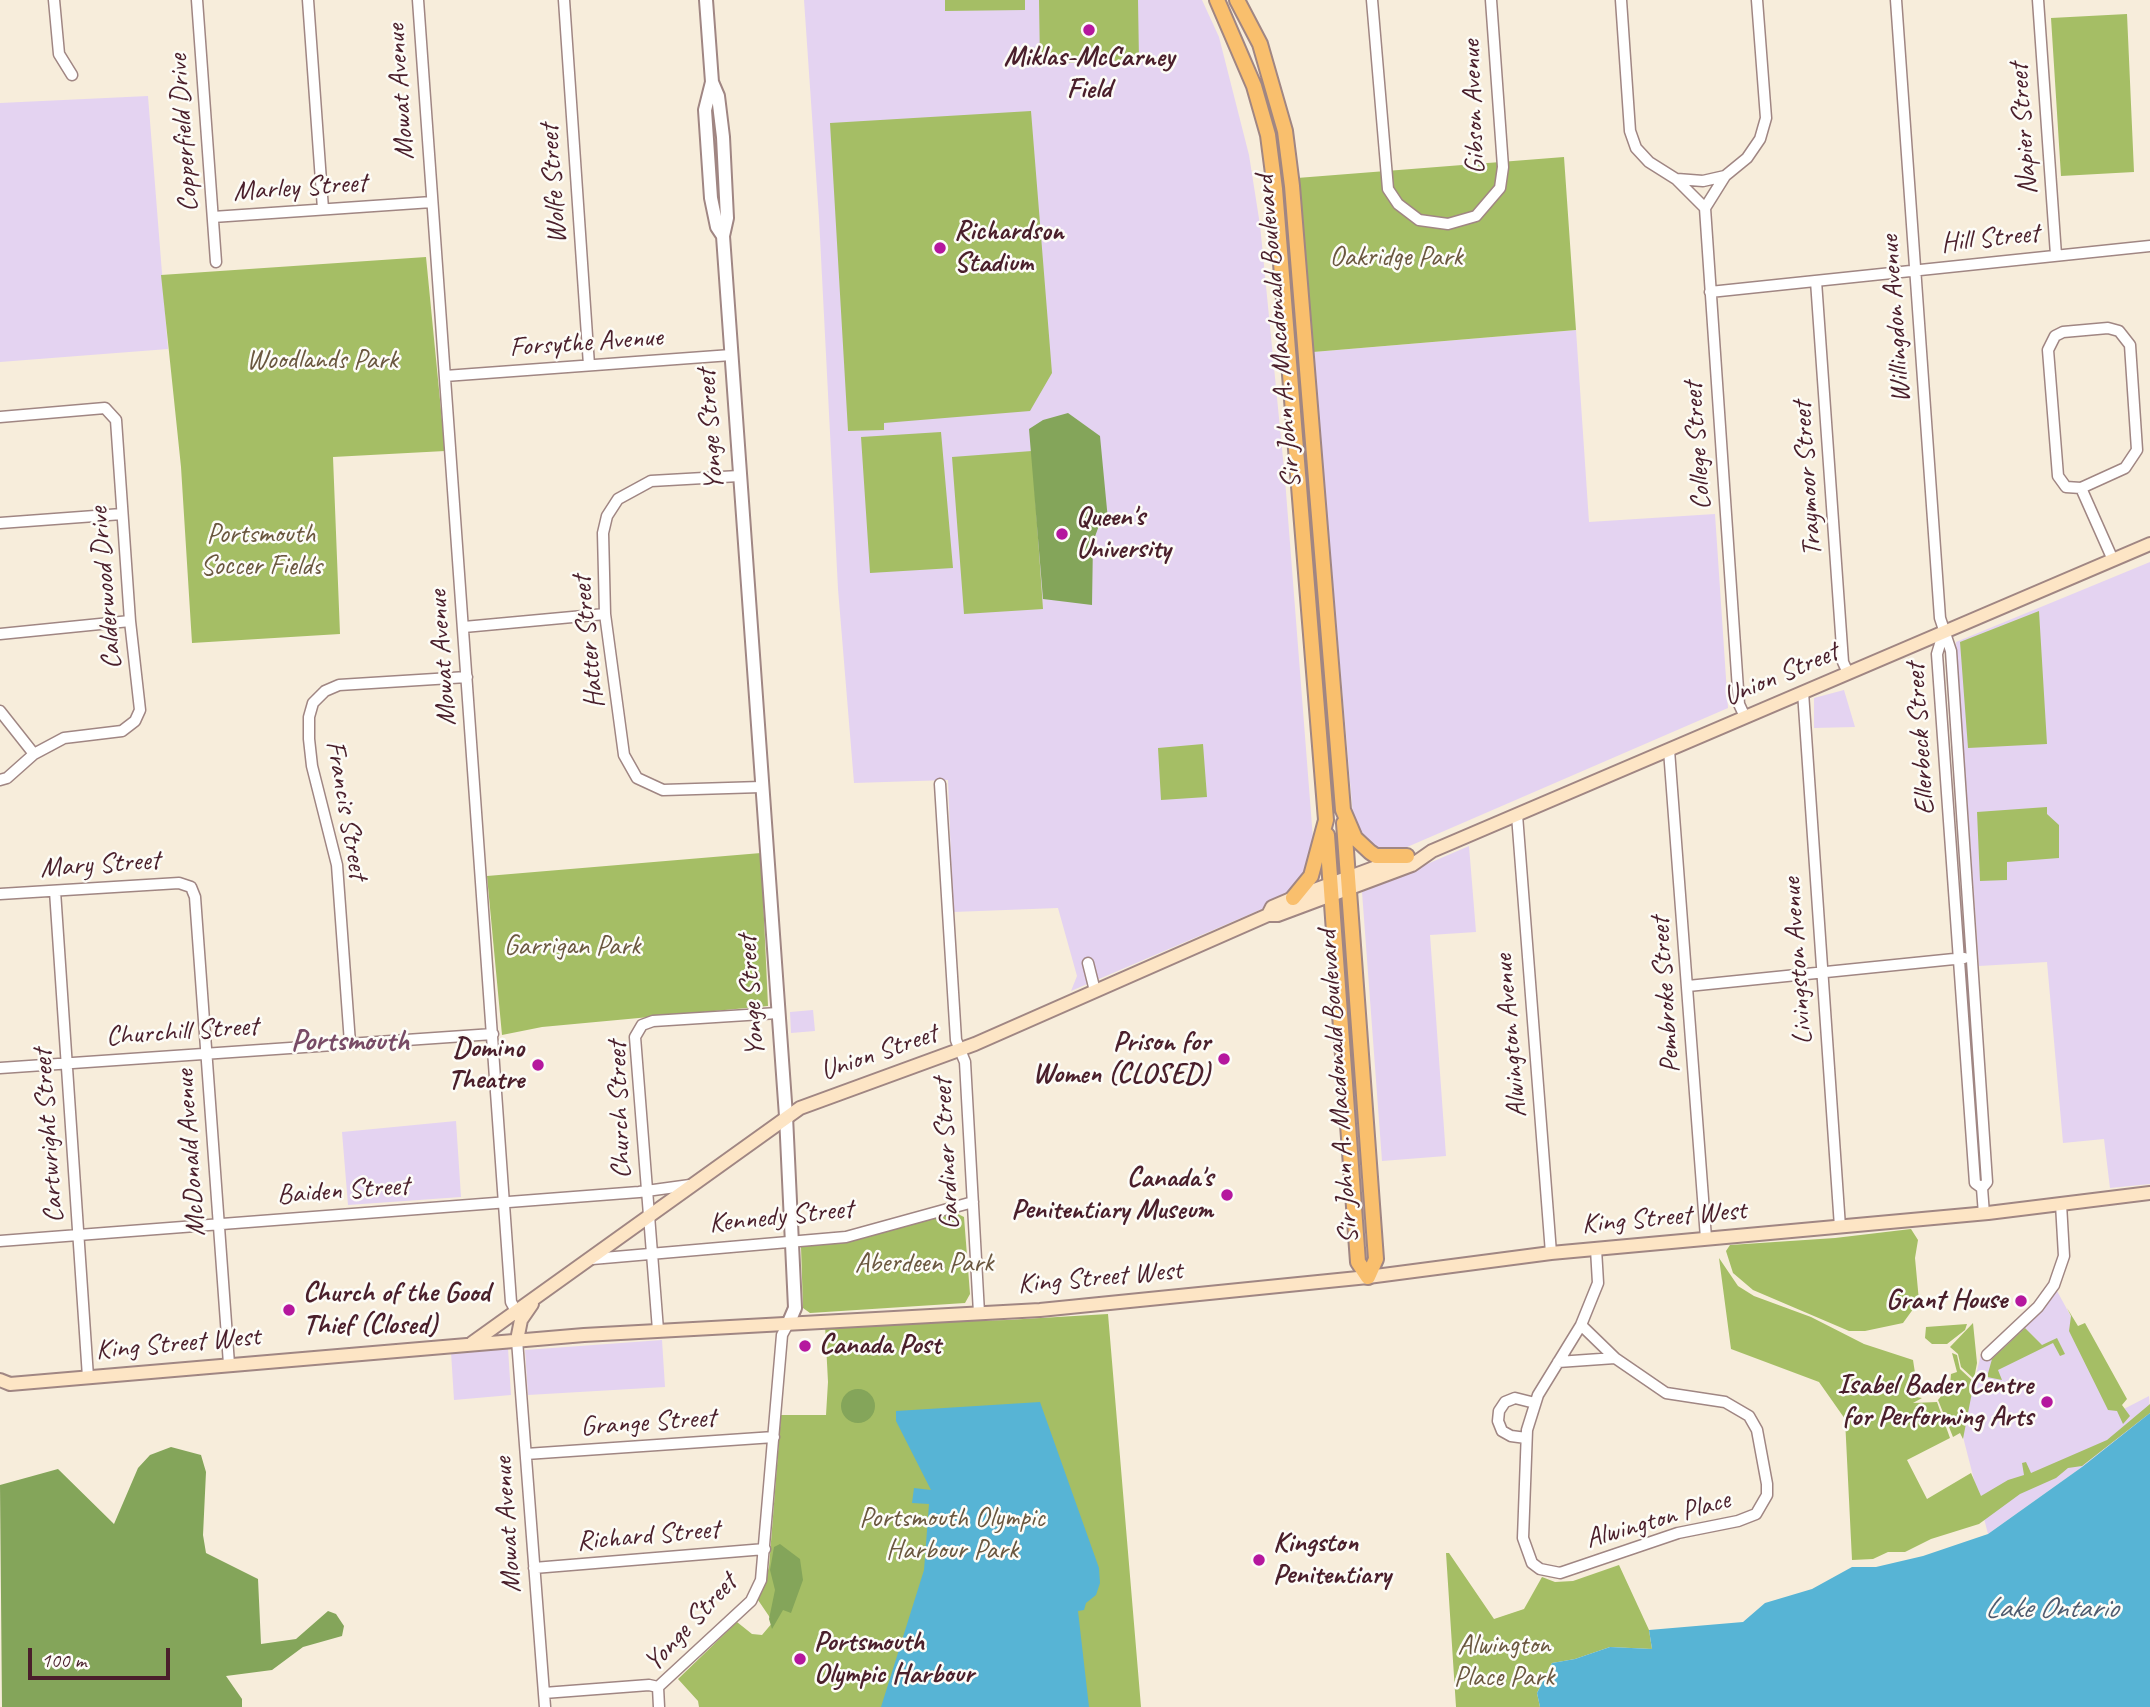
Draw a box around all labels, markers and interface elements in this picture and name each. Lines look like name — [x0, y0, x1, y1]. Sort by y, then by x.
marker: Miklas-McCarney Field — [1081, 22, 1097, 38]
street label: Mowat Avenue — [380, 23, 422, 161]
street label: Gibson Avenue — [1455, 39, 1493, 175]
place label: Miklas-McCarney Field — [1004, 41, 1174, 107]
street label: Copperfield Drive — [162, 53, 206, 213]
street label: Napier Street — [2003, 62, 2045, 196]
street label: Wolfe Street — [533, 123, 575, 245]
street label: Marley Street — [232, 167, 368, 209]
street label: Sir John A. Macdonald Boulevard — [1249, 174, 1309, 490]
place label: Richardson Stadium — [954, 215, 1063, 281]
street label: Hill Street — [1939, 217, 2041, 261]
street label: Willingdon Avenue — [1873, 234, 1919, 404]
marker: Richardson Stadium — [932, 240, 948, 256]
park label: Oakridge Park — [1330, 241, 1462, 275]
street label: Forsythe Avenue — [508, 321, 664, 365]
park label: Woodlands Park — [246, 344, 398, 378]
street label: Yonge Street — [690, 368, 732, 492]
street label: College Street — [1677, 381, 1719, 511]
street label: Traymoor Street — [1786, 400, 1830, 558]
place label: Queen's University — [1076, 501, 1171, 567]
street label: Calderwood Drive — [82, 506, 130, 670]
park label: Portsmouth Soccer Fields — [200, 518, 322, 584]
marker: Queen's University — [1054, 526, 1070, 542]
street label: Hatter Street — [565, 574, 613, 710]
street label: Mowat Avenue — [422, 589, 464, 727]
street label: Union Street — [1718, 636, 1844, 714]
street label: Ellerbeck Street — [1899, 662, 1943, 816]
street label: Francis Street — [317, 738, 375, 882]
street label: Mary Street — [39, 844, 161, 886]
street label: Livingston Avenue — [1775, 876, 1821, 1046]
street label: Pembroke Street — [1644, 916, 1688, 1074]
street label: Sir John A. Macdonald Boulevard — [1311, 929, 1367, 1245]
park label: Garrigan Park — [504, 930, 640, 964]
street label: Yonge Street — [731, 934, 773, 1058]
street label: Alwington Avenue — [1487, 953, 1535, 1119]
street label: Churchill Street — [105, 1010, 259, 1054]
street label: Union Street — [816, 1017, 942, 1089]
district label: Portsmouth — [291, 1024, 409, 1060]
place label: Prison for Women (CLOSED) — [1033, 1026, 1210, 1092]
place label: Domino Theatre — [448, 1032, 524, 1098]
street label: Church Street — [601, 1041, 639, 1179]
street label: Cartwright Street — [26, 1048, 72, 1224]
marker: Prison for Women (CLOSED) — [1216, 1051, 1232, 1067]
marker: Domino Theatre — [530, 1057, 546, 1073]
street label: McDonald Avenue — [168, 1069, 214, 1237]
street label: Gardiner Street — [926, 1077, 968, 1231]
place label: Canada's Penitentiary Museum — [1011, 1162, 1213, 1228]
street label: Baiden Street — [276, 1170, 410, 1212]
marker: Canada's Penitentiary Museum — [1219, 1187, 1235, 1203]
street label: Kennedy Street — [707, 1193, 855, 1241]
street label: King Street West — [1580, 1194, 1748, 1242]
park label: Aberdeen Park — [855, 1247, 993, 1281]
street label: King Street West — [1016, 1254, 1184, 1302]
place label: Church of the Good Thief (Closed) — [303, 1277, 490, 1343]
place label: Grant House — [1886, 1284, 2007, 1318]
marker: Grant House — [2013, 1293, 2029, 1309]
marker: Church of the Good Thief (Closed) — [281, 1302, 297, 1318]
street label: King Street West — [94, 1320, 262, 1368]
place label: Canada Post — [819, 1329, 940, 1363]
marker: Canada Post — [797, 1338, 813, 1354]
place label: Isabel Bader Centre for Performing Arts — [1837, 1369, 2033, 1435]
marker: Isabel Bader Centre for Performing Arts — [2039, 1394, 2055, 1410]
street label: Grange Street — [579, 1402, 717, 1444]
street label: Mowat Avenue — [487, 1456, 529, 1594]
street label: Alwington Place — [1582, 1483, 1734, 1557]
park label: Portsmouth Olympic Harbour Park — [859, 1502, 1045, 1568]
street label: Richard Street — [575, 1513, 721, 1559]
place label: Kingston Penitentiary — [1273, 1527, 1391, 1593]
marker: Kingston Penitentiary — [1251, 1552, 1267, 1568]
street label: Yonge Street — [637, 1567, 745, 1679]
water label: Lake Ontario — [1985, 1591, 2117, 1627]
place label: Portsmouth Olympic Harbour — [814, 1626, 974, 1692]
park label: Alwington Place Park — [1454, 1629, 1554, 1695]
scale bar — [32, 1634, 173, 1678]
text: 100 m — [41, 1647, 86, 1673]
marker: Portsmouth Olympic Harbour — [792, 1651, 808, 1667]

